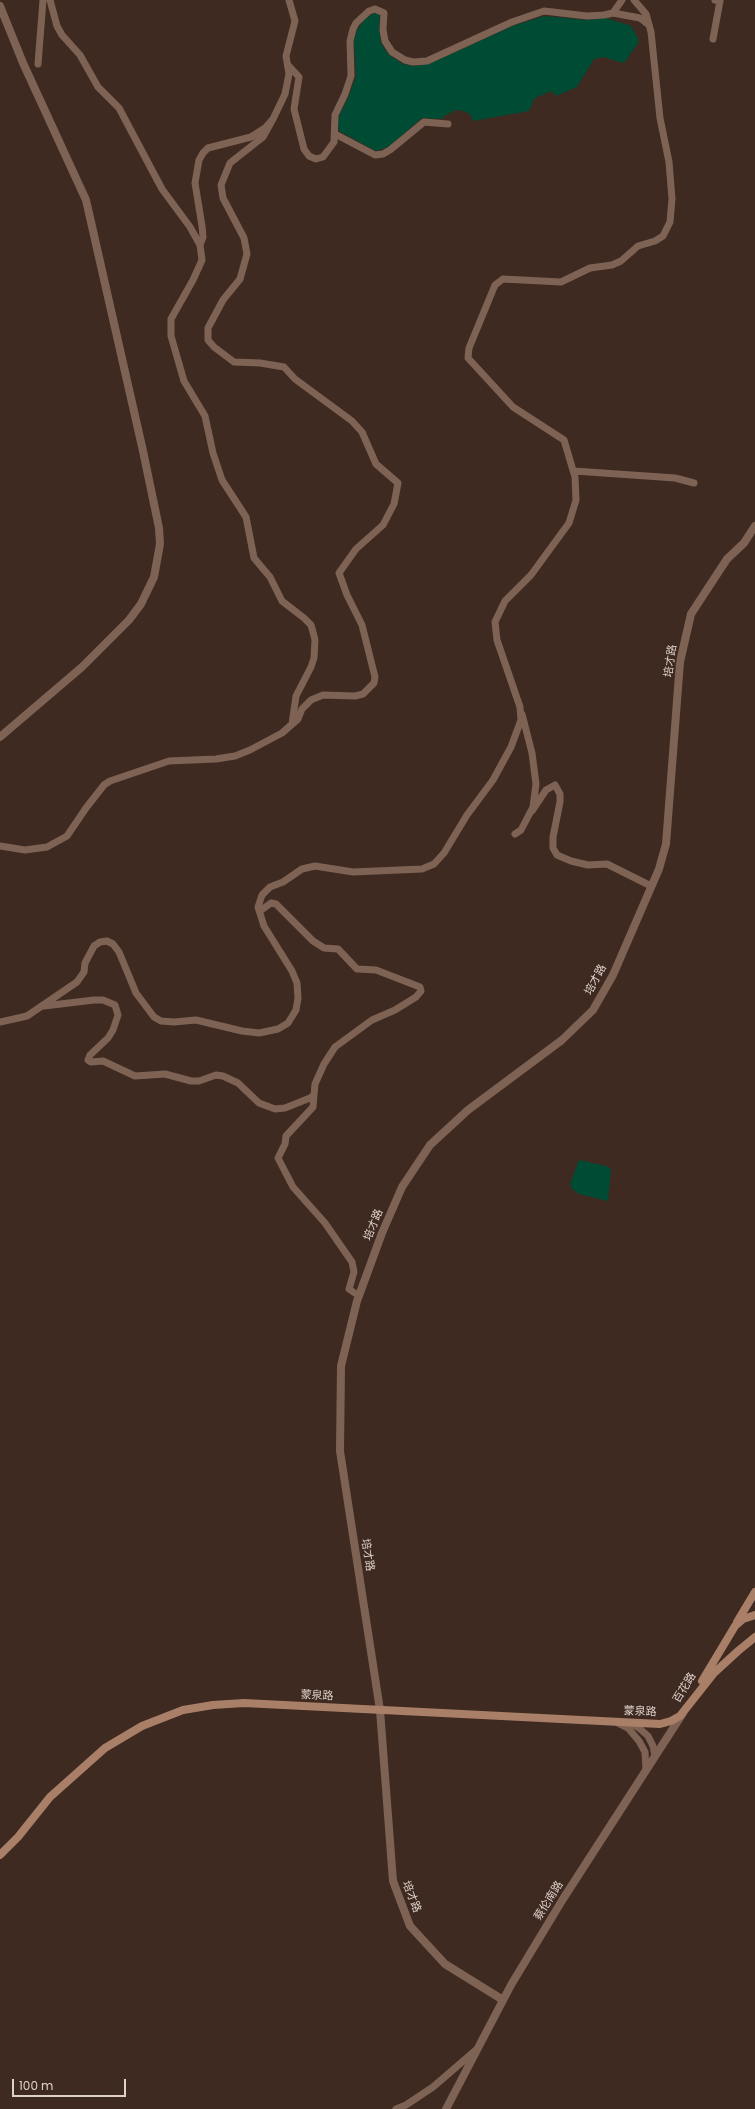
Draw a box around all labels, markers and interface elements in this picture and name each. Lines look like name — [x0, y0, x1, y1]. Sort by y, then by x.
street label: 培才路 — [662, 644, 680, 678]
street label: 培才路 — [582, 962, 610, 998]
street label: 培才路 — [362, 1207, 386, 1243]
street label: 培才路 — [358, 1538, 376, 1572]
street label: 百花路 — [671, 1670, 699, 1706]
street label: 蒙泉路 — [300, 1689, 334, 1703]
street label: 蒙泉路 — [623, 1705, 657, 1719]
street label: 培才路 — [399, 1879, 423, 1915]
street label: 蔡伦南路 — [532, 1879, 566, 1923]
scale bar — [14, 2071, 128, 2097]
text: 100 m — [19, 2077, 53, 2094]

